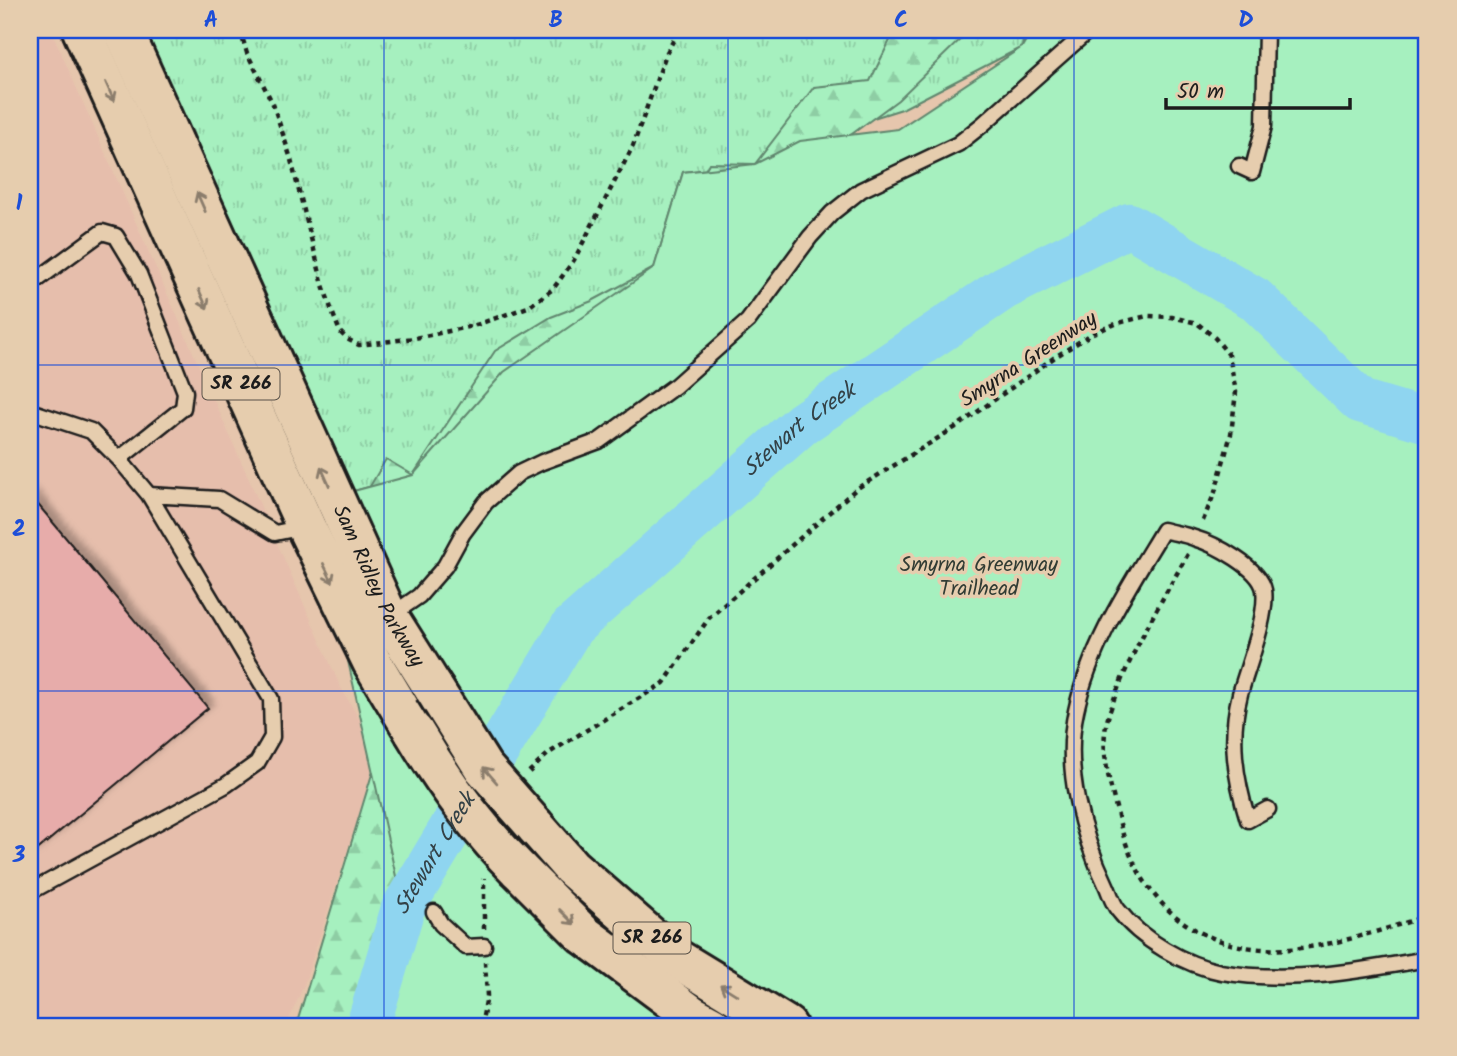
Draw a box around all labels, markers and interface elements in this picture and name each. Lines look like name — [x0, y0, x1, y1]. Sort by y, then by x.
text: A — [204, 3, 218, 39]
text: B — [549, 3, 563, 39]
text: C — [894, 3, 908, 39]
text: D — [1238, 3, 1254, 39]
scale bar — [1166, 66, 1350, 110]
text: 50 m — [1177, 76, 1224, 109]
one-way arrow — [104, 81, 117, 102]
text: 1 — [16, 186, 23, 222]
one-way arrow — [194, 192, 207, 213]
one-way arrow — [197, 288, 210, 310]
street label: Smyrna Greenway — [954, 303, 1104, 417]
road number: SR 266 — [202, 368, 280, 400]
water label: Stewart Creek — [735, 372, 866, 486]
one-way arrow — [318, 466, 331, 487]
street label: Sam Ridley Parkway — [323, 499, 433, 674]
text: 2 — [12, 512, 26, 548]
park label: Smyrna Greenway Trailhead — [900, 549, 1058, 606]
one-way arrow — [322, 562, 336, 583]
one-way arrow — [482, 766, 498, 784]
water label: Stewart Creek — [385, 784, 488, 922]
text: 3 — [12, 838, 26, 874]
one-way arrow — [558, 909, 575, 926]
road number: SR 266 — [614, 922, 690, 954]
one-way arrow — [719, 983, 739, 997]

